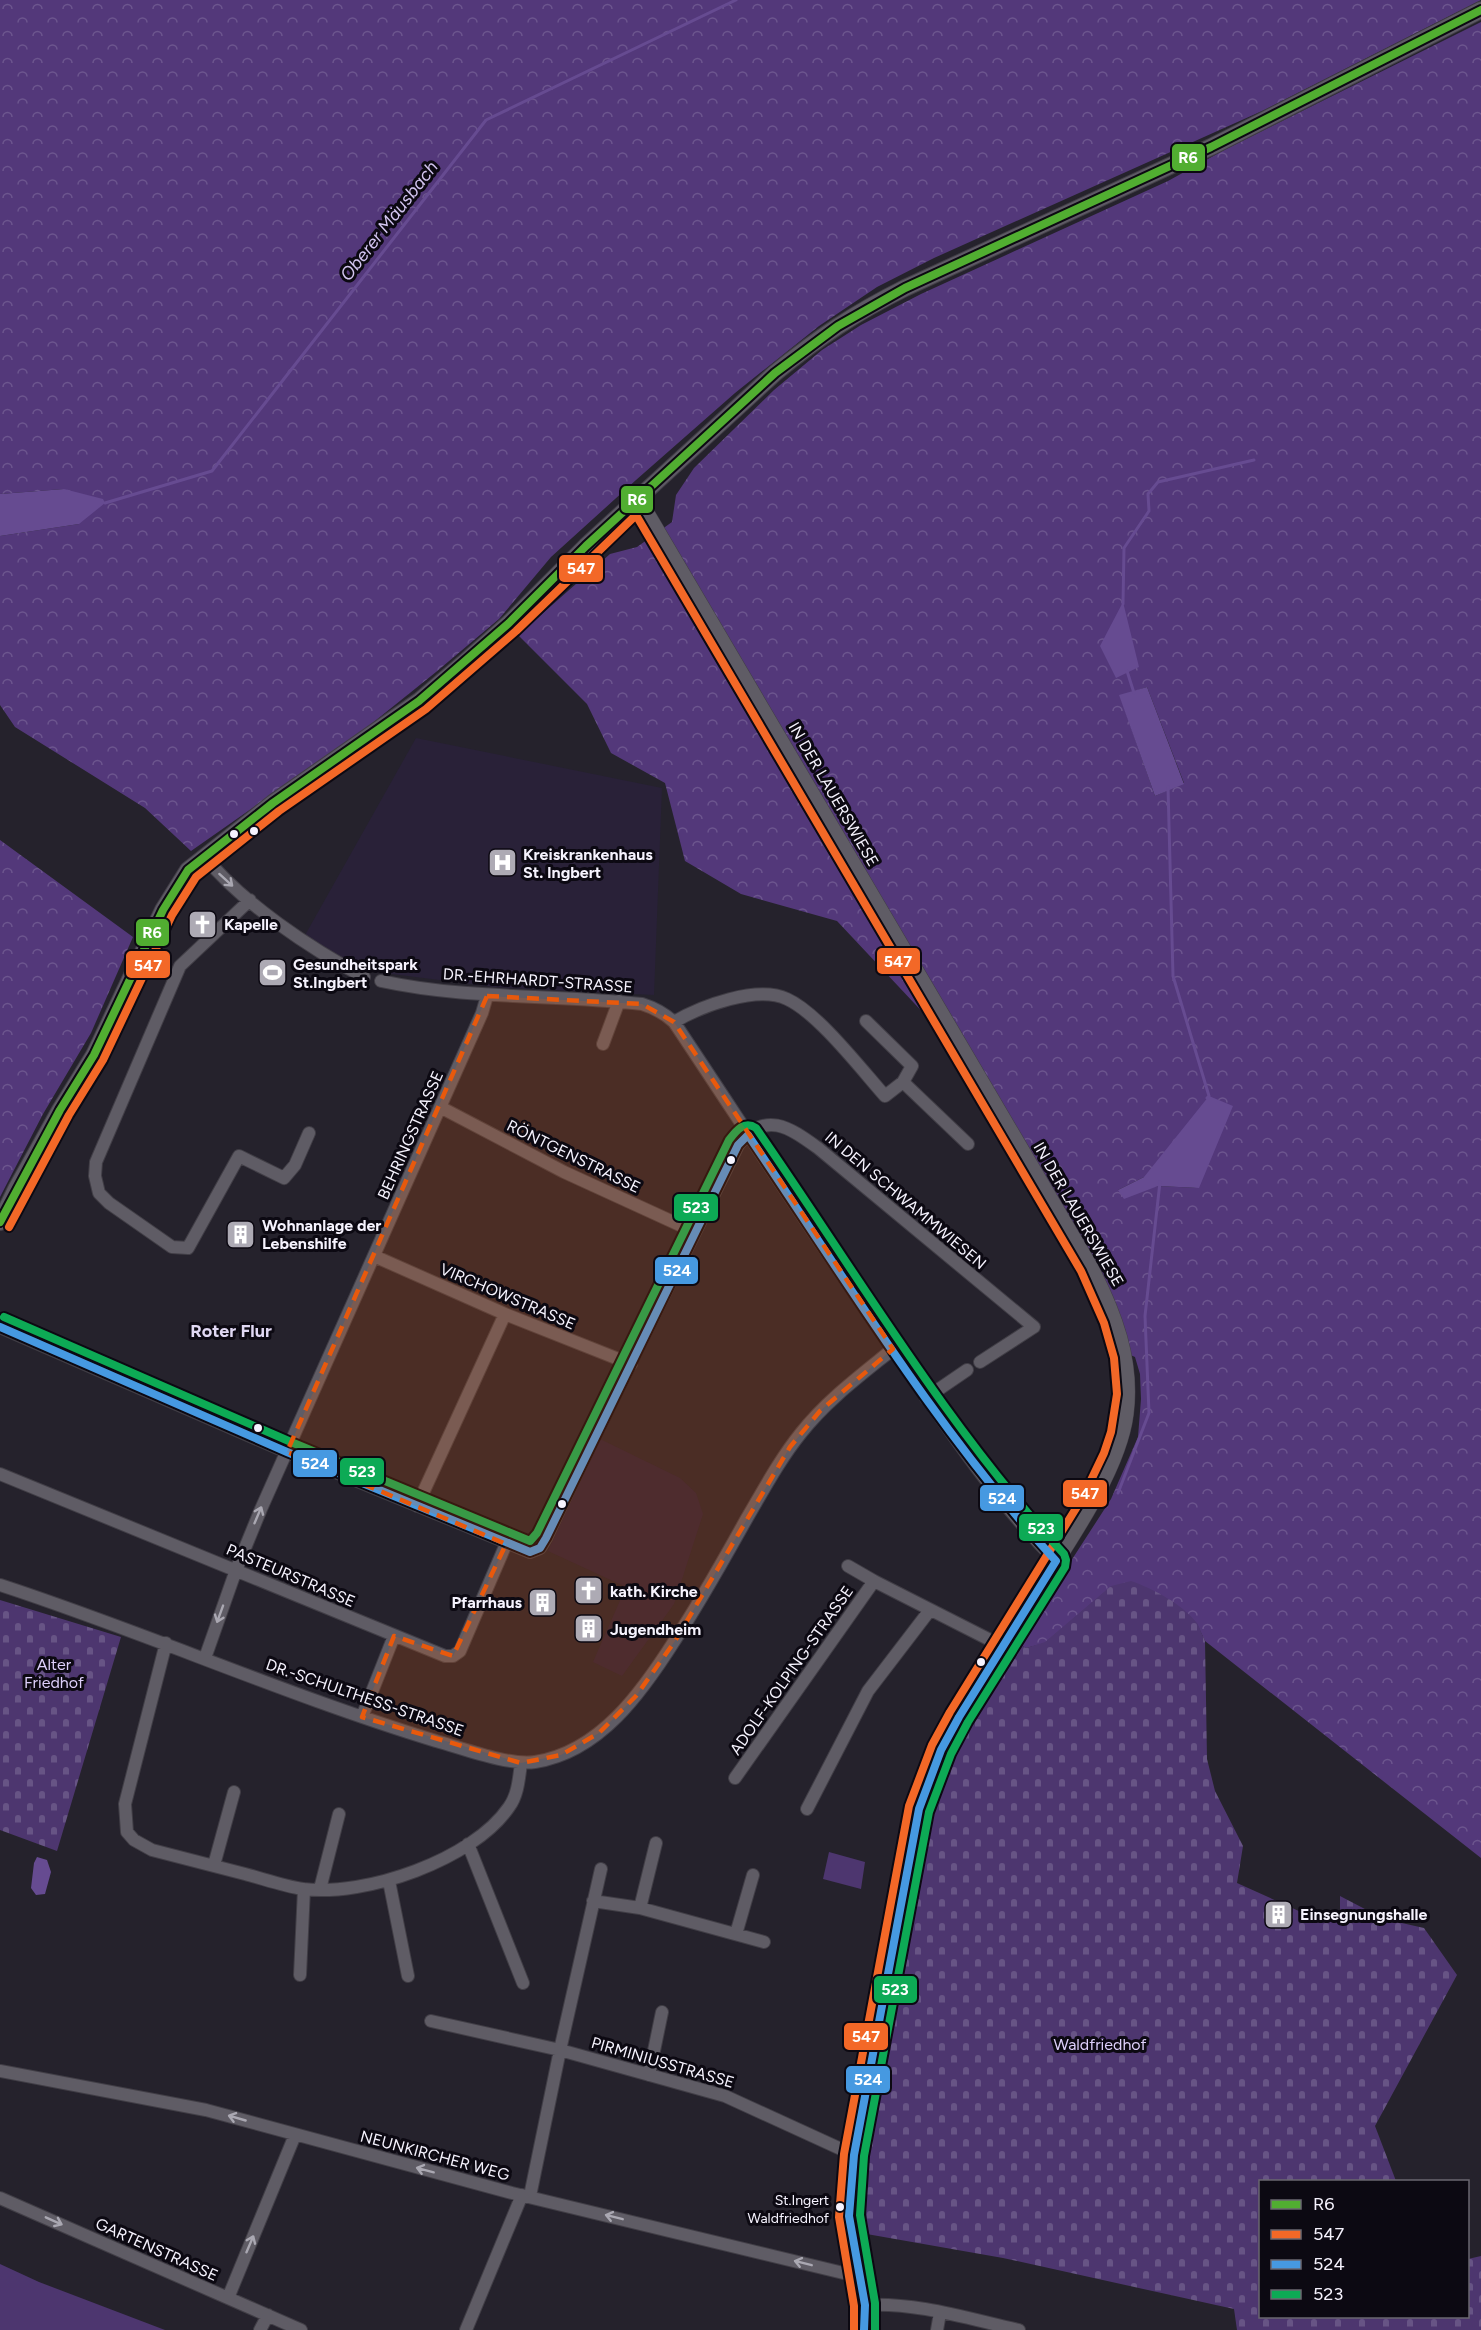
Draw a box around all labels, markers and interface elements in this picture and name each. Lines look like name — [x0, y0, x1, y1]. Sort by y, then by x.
line badge: R6 — [1171, 143, 1206, 172]
text: R6 — [1178, 148, 1198, 167]
water label: Oberer Mäusbach — [335, 157, 443, 285]
line badge: R6 — [620, 485, 654, 514]
text: R6 — [627, 490, 647, 509]
line badge: 547 — [558, 554, 604, 583]
text: 547 — [567, 559, 595, 578]
street label: IN DER LAUERSWIESE — [784, 719, 883, 870]
unlabelled marker — [248, 825, 260, 837]
unlabelled marker — [228, 828, 240, 840]
place label: Kreiskrankenhaus St. Ingbert — [523, 845, 653, 882]
hospital icon: Kreiskrankenhaus St. Ingbert — [486, 847, 518, 879]
one-way arrow — [218, 872, 233, 886]
church icon: Kapelle — [187, 908, 219, 940]
place label: Kapelle — [224, 915, 278, 934]
line badge: R6 — [135, 918, 170, 947]
text: R6 — [142, 923, 162, 942]
line badge: 547 — [876, 947, 921, 975]
line badge: 547 — [125, 950, 171, 979]
text: 547 — [884, 952, 912, 971]
place label: Gesundheitspark St.Ingbert — [293, 955, 418, 992]
text: 547 — [134, 956, 162, 975]
sports icon: Gesundheitspark St.Ingbert — [256, 957, 288, 989]
street label: DR.-EHRHARDT-STRASSE — [442, 964, 634, 997]
street label: BEHRINGSTRASSE — [374, 1068, 447, 1202]
street label: RÖNTGENSTRASSE — [504, 1116, 644, 1197]
street label: IN DEN SCHWAMMWIESEN — [821, 1127, 990, 1273]
street label: IN DER LAUERSWIESE — [1029, 1139, 1128, 1290]
unlabelled marker — [725, 1154, 737, 1166]
line badge: 523 — [673, 1193, 719, 1222]
text: 523 — [682, 1198, 710, 1217]
place label: Wohnanlage der Lebenshilfe — [262, 1216, 381, 1253]
building icon: Wohnanlage der Lebenshilfe — [225, 1218, 257, 1250]
line badge: 524 — [654, 1256, 699, 1285]
street label: VIRCHOWSTRASSE — [437, 1259, 578, 1334]
text: 524 — [663, 1261, 691, 1280]
district label: Roter Flur — [190, 1320, 272, 1342]
unlabelled marker — [252, 1422, 264, 1434]
line badge: 524 — [292, 1449, 338, 1478]
text: 524 — [301, 1454, 329, 1473]
line badge: 523 — [339, 1457, 385, 1486]
text: 523 — [348, 1462, 376, 1481]
line badge: 547 — [1062, 1479, 1108, 1508]
line badge: 524 — [979, 1484, 1025, 1512]
text: 547 — [1071, 1484, 1099, 1503]
text: 524 — [988, 1489, 1016, 1508]
unlabelled marker — [556, 1498, 568, 1510]
one-way arrow — [253, 1507, 264, 1525]
line badge: 523 — [1018, 1513, 1064, 1542]
text: 523 — [1027, 1519, 1055, 1538]
street label: PASTEURSTRASSE — [223, 1540, 358, 1611]
church icon: kath. Kirche — [573, 1575, 605, 1607]
place label: kath. Kirche — [610, 1582, 698, 1601]
street label: ADOLF-KOLPING-STRASSE — [726, 1582, 857, 1758]
building icon: Pfarrhaus — [527, 1586, 559, 1618]
place label: Pfarrhaus — [451, 1593, 523, 1612]
one-way arrow — [214, 1604, 225, 1622]
building icon: Jugendheim — [573, 1613, 605, 1645]
place label: Jugendheim — [610, 1620, 701, 1639]
park label: Alter Friedhof — [24, 1655, 84, 1692]
street label: DR.-SCHULTHESS-STRASSE — [263, 1655, 466, 1740]
unlabelled marker — [975, 1656, 987, 1668]
building icon: Einsegnungshalle — [1263, 1898, 1295, 1930]
place label: Einsegnungshalle — [1300, 1905, 1427, 1924]
line badge: 523 — [873, 1975, 918, 2004]
text: 523 — [881, 1980, 909, 1999]
line badge: 547 — [843, 2022, 889, 2051]
text: 547 — [852, 2027, 880, 2046]
street label: PIRMINIUSSTRASSE — [589, 2033, 737, 2092]
park label: Waldfriedhof — [1053, 2035, 1147, 2054]
line badge: 524 — [845, 2065, 891, 2094]
text: 524 — [854, 2070, 882, 2089]
one-way arrow — [228, 2112, 247, 2124]
street label: NEUNKIRCHER WEG — [358, 2126, 512, 2185]
one-way arrow — [416, 2163, 435, 2175]
legend — [1259, 2180, 1469, 2318]
place label: St.Ingert Waldfriedhof — [748, 2192, 830, 2227]
text: R6 — [1313, 2193, 1334, 2215]
marker: St.Ingert Waldfriedhof — [834, 2201, 846, 2213]
one-way arrow — [605, 2210, 624, 2222]
street label: GARTENSTRASSE — [93, 2214, 221, 2285]
one-way arrow — [44, 2216, 62, 2227]
text: 547 — [1313, 2223, 1345, 2245]
one-way arrow — [245, 2235, 256, 2253]
text: 524 — [1313, 2253, 1345, 2275]
one-way arrow — [794, 2257, 813, 2269]
text: 523 — [1313, 2283, 1343, 2305]

